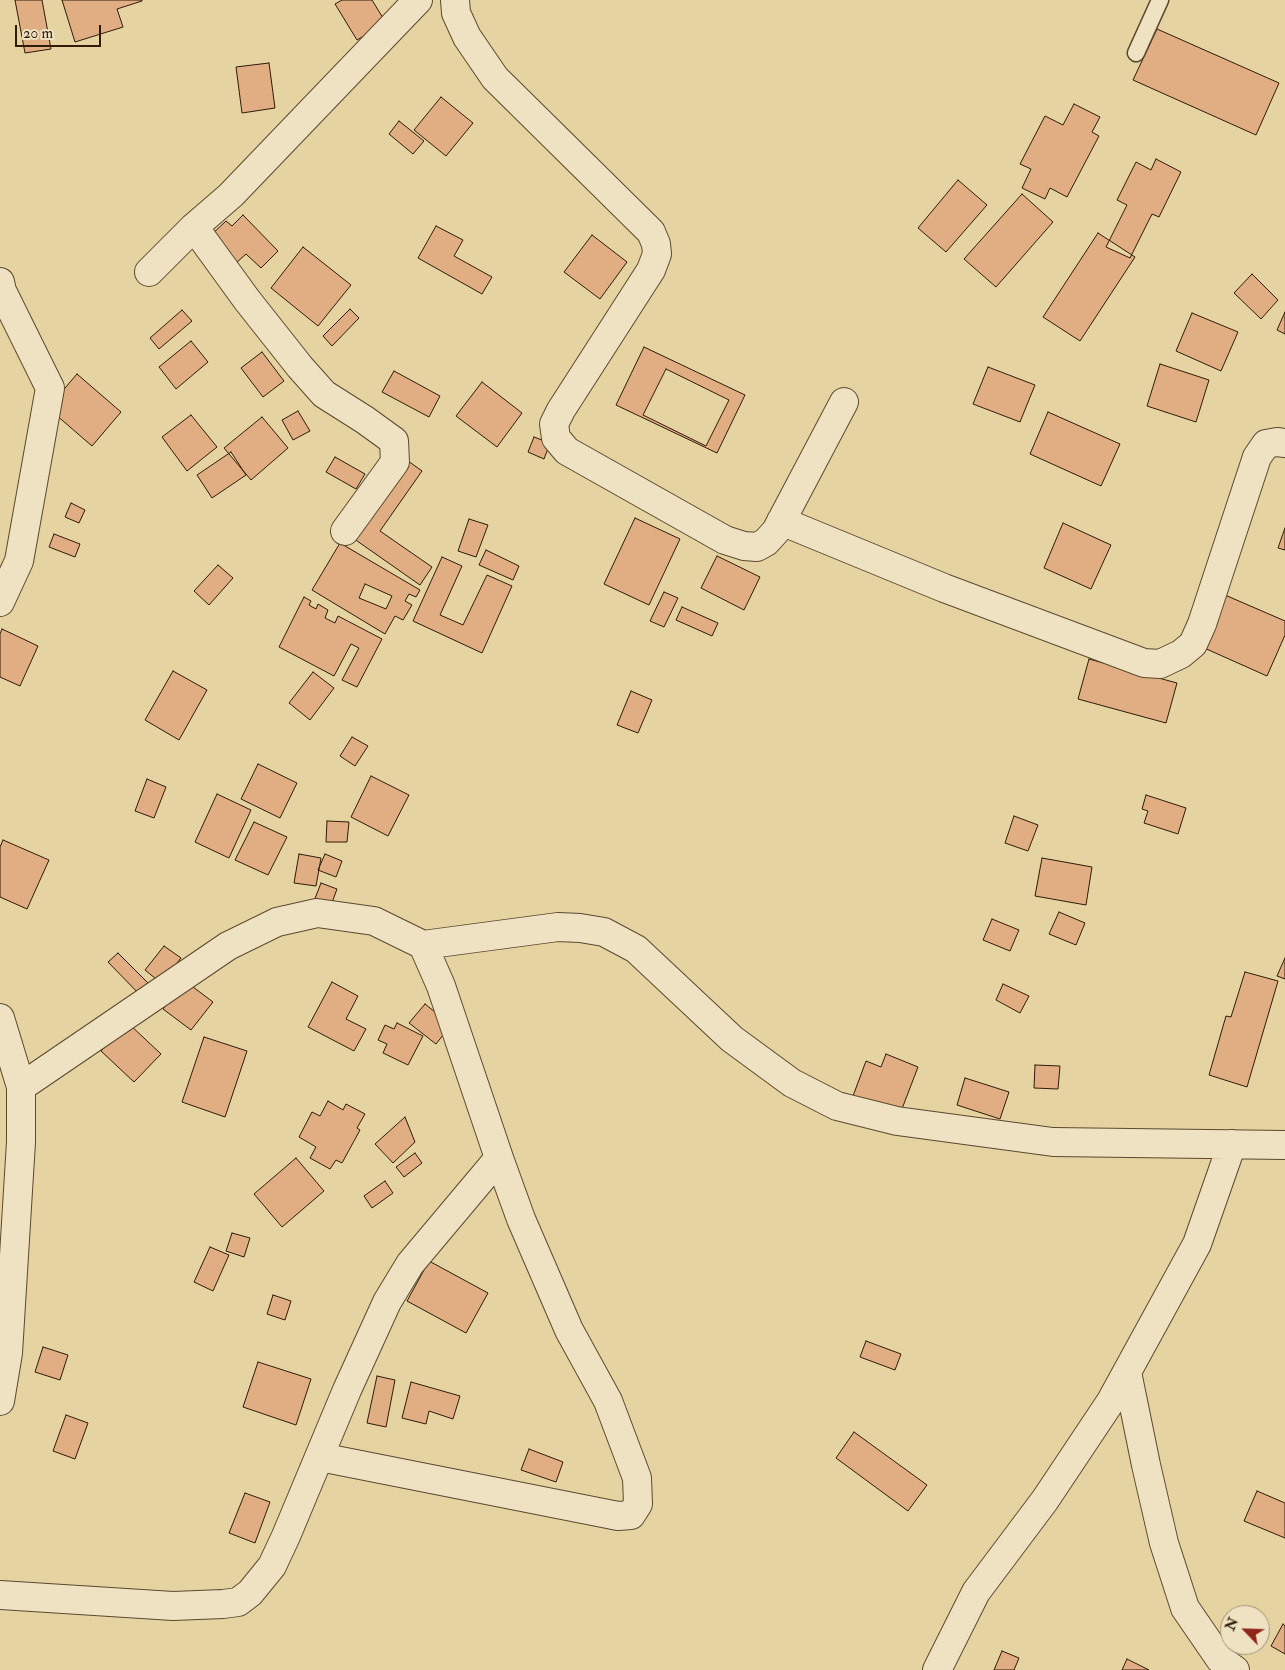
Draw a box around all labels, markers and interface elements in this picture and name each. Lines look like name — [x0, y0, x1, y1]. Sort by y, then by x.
scale bar — [18, 15, 104, 47]
text: 20 m — [23, 24, 53, 43]
north arrow — [1220, 1605, 1270, 1655]
text: N — [1221, 1615, 1242, 1633]

